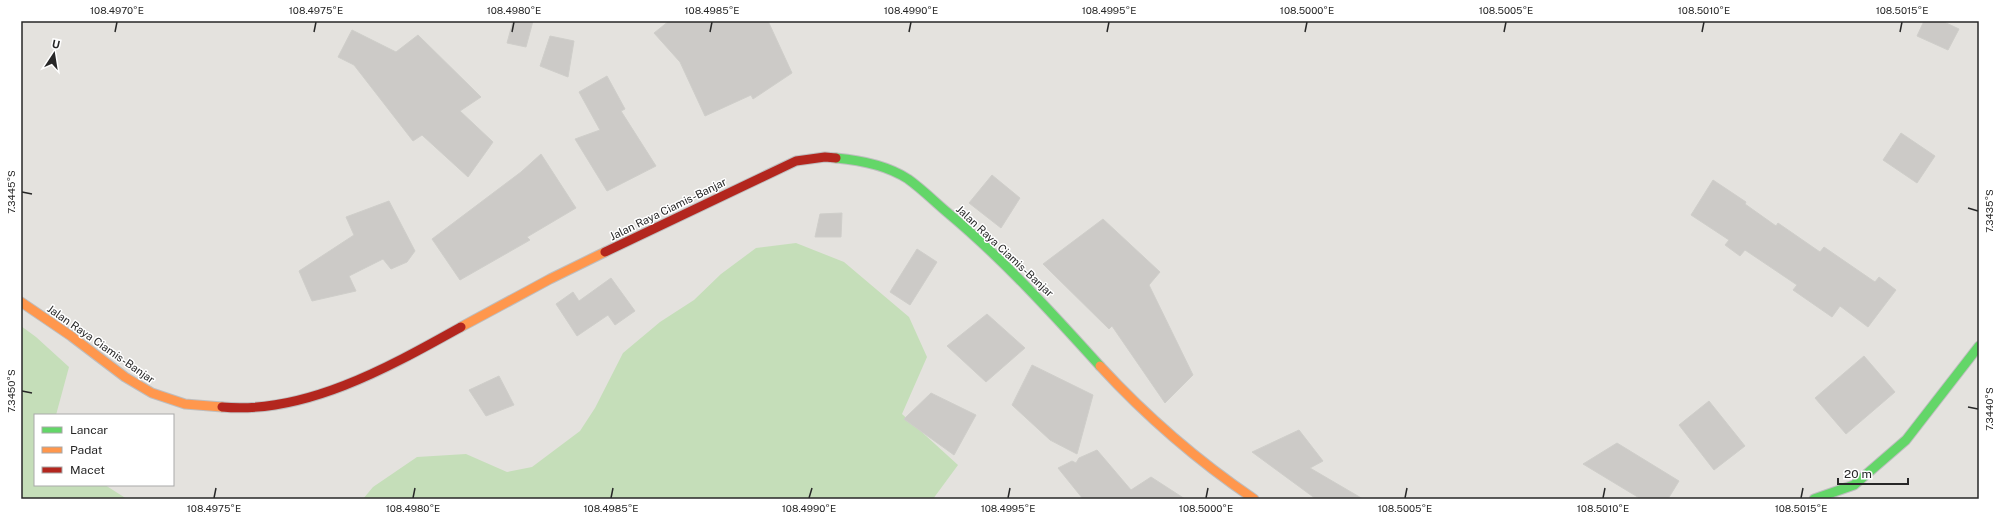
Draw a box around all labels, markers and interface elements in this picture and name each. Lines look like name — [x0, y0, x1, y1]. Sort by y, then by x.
text: 108.4970°E — [90, 4, 144, 16]
text: 108.4975°E — [289, 4, 343, 16]
text: 108.4980°E — [487, 4, 541, 16]
text: 108.4985°E — [685, 4, 739, 16]
text: 108.4990°E — [884, 4, 938, 16]
text: 108.4995°E — [1082, 4, 1136, 16]
text: 108.5000°E — [1280, 4, 1334, 16]
text: 108.5005°E — [1479, 4, 1533, 16]
text: 108.5010°E — [1678, 4, 1730, 16]
text: 108.5015°E — [1876, 4, 1928, 16]
north arrow — [34, 34, 74, 74]
text: U — [51, 38, 61, 51]
text: 7.3445°S — [5, 170, 17, 214]
street label: Jalan Raya Ciamis-Banjar — [608, 175, 728, 243]
text: 7.3435°S — [1983, 189, 1995, 233]
street label: Jalan Raya Ciamis-Banjar — [954, 203, 1056, 299]
street label: Jalan Raya Ciamis-Banjar — [45, 302, 157, 386]
text: 7.3450°S — [5, 369, 17, 413]
text: 7.3440°S — [1983, 387, 1995, 431]
legend — [34, 414, 174, 486]
text: Lancar — [70, 423, 108, 437]
text: Padat — [70, 443, 103, 457]
scale bar — [1838, 460, 1908, 486]
text: Macet — [70, 463, 105, 477]
text: 20 m — [1844, 467, 1872, 481]
text: 108.4975°E — [187, 502, 241, 514]
text: 108.4980°E — [386, 502, 440, 514]
text: 108.4985°E — [584, 502, 638, 514]
text: 108.4990°E — [782, 502, 836, 514]
text: 108.4995°E — [981, 502, 1035, 514]
text: 108.5000°E — [1179, 502, 1233, 514]
text: 108.5005°E — [1378, 502, 1432, 514]
text: 108.5010°E — [1577, 502, 1629, 514]
text: 108.5015°E — [1775, 502, 1827, 514]

